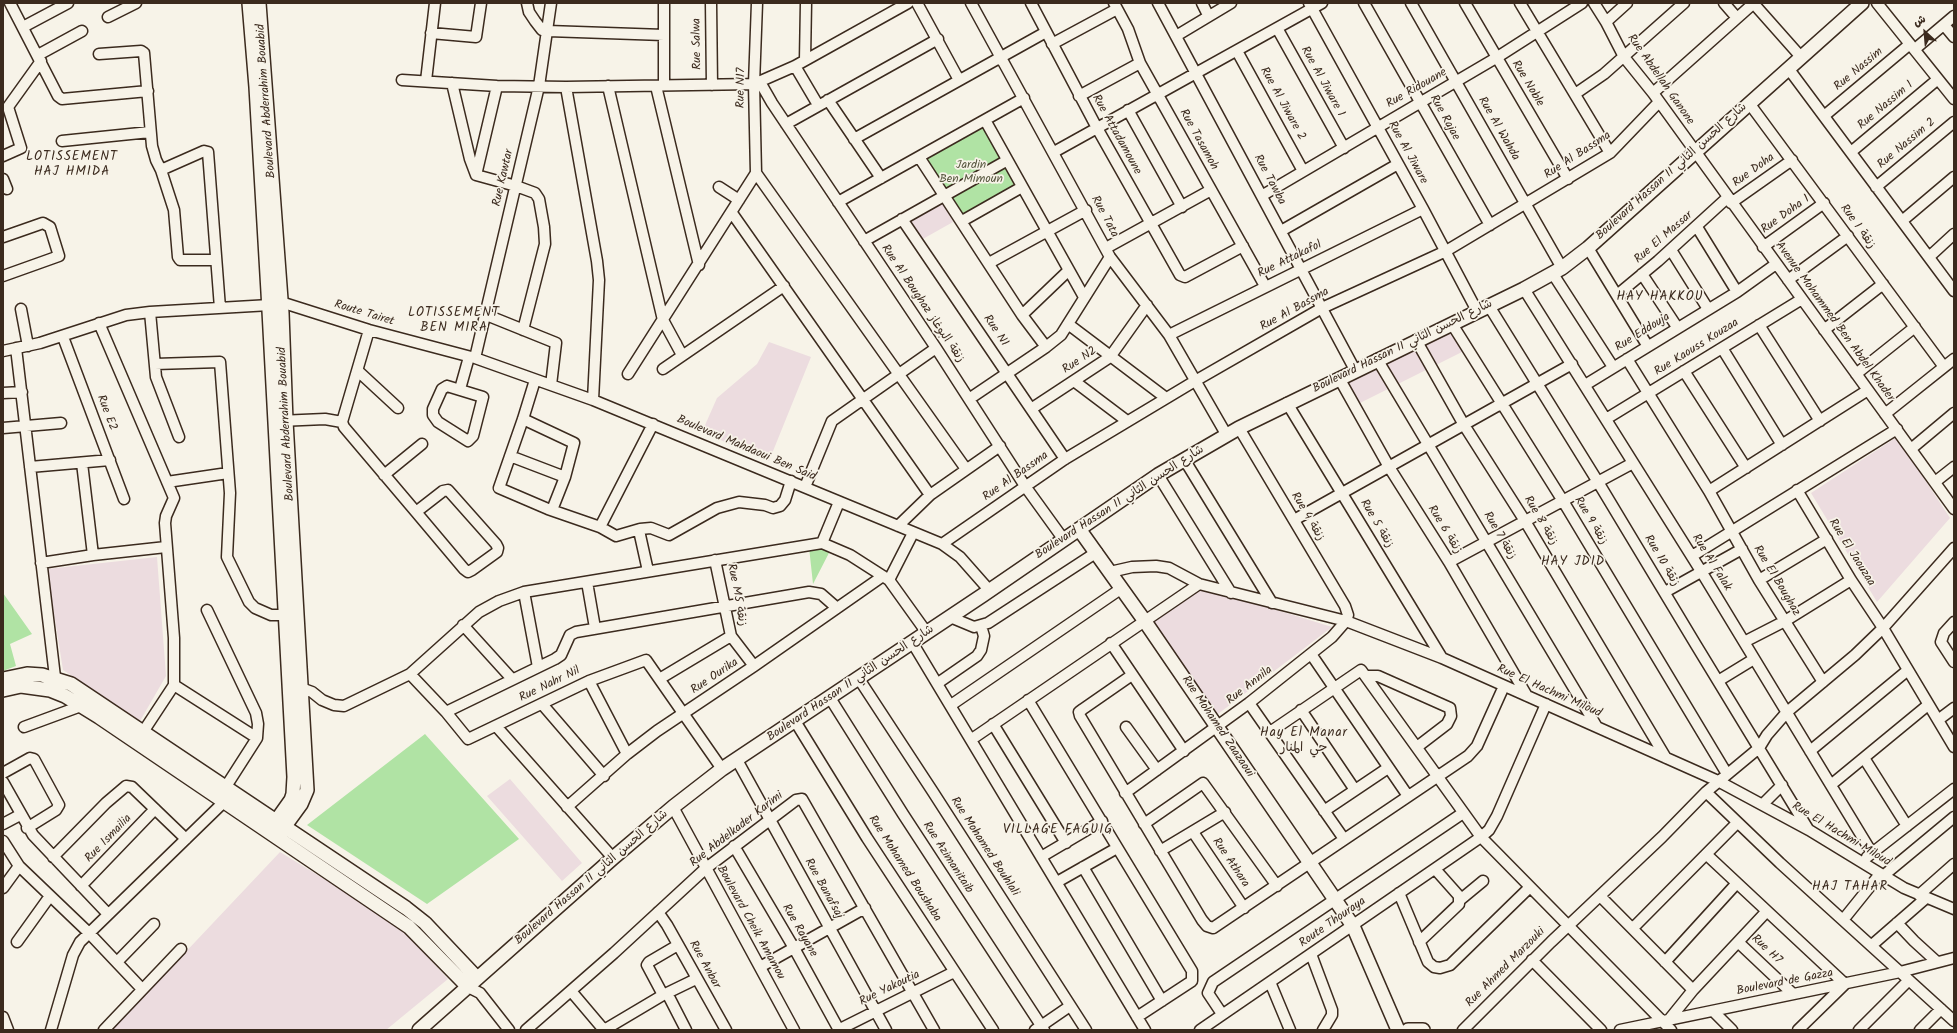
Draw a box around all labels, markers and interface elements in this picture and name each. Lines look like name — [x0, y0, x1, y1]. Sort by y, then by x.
text: ش — [1910, 10, 1929, 32]
north arrow — [1905, 12, 1945, 52]
street label: Rue Salwa — [690, 18, 706, 70]
street label: Boulevard Abderrahim Bouabid — [254, 23, 280, 179]
street label: Rue Abdellah Ganone — [1623, 32, 1697, 128]
street label: Rue Al Jiware 1 — [1297, 44, 1347, 120]
street label: Rue Nassim — [1832, 45, 1886, 95]
street label: Rue Noble — [1508, 58, 1546, 110]
street label: Rue Al Jiware 2 — [1256, 65, 1308, 143]
street label: Rue Ridouane — [1384, 66, 1450, 112]
street label: Rue N17 — [734, 68, 750, 108]
street label: Rue Nassim 1 — [1855, 79, 1917, 133]
street label: Rue Attadamoune — [1088, 92, 1144, 178]
street label: Rue Rajae — [1426, 93, 1462, 143]
street label: Rue Al Wahda — [1474, 95, 1522, 163]
street label: Boulevard Hassan II شارع الحسن الثاني — [1594, 100, 1750, 244]
street label: Rue Tasamoh — [1175, 107, 1221, 173]
street label: Rue Nassim 2 — [1875, 116, 1939, 172]
street label: Rue Al Jiware — [1384, 119, 1430, 187]
street label: Rue Al Bassma — [1542, 129, 1614, 183]
street label: Rue Kawtar — [490, 148, 518, 208]
district label: LOTISSEMENT HAJ HMIDA — [26, 150, 118, 181]
street label: Rue Doha — [1730, 151, 1778, 191]
street label: Rue Tawba — [1250, 152, 1288, 208]
park label: Jardin Ben Mimoun — [939, 159, 1003, 187]
street label: Rue Doha 1 — [1759, 192, 1813, 238]
street label: Rue Tata — [1087, 194, 1121, 240]
street label: Rue 1 زنقة — [1836, 202, 1878, 252]
street label: Rue El Massar — [1632, 209, 1696, 267]
street label: Rue Attakafol — [1256, 238, 1324, 282]
street label: Avenue Mohammed Ben Abdel Khader — [1771, 239, 1897, 405]
street label: Rue Al Boughaz زنقة البوغاز — [877, 242, 967, 366]
street label: Rue Al Bassma — [1258, 285, 1332, 335]
district label: HAY HAKKOU — [1616, 290, 1704, 306]
street label: Boulevard Hassan II شارع الحسن الثاني — [1311, 297, 1495, 397]
street label: Route Tairet — [332, 298, 396, 330]
district label: LOTISSEMENT BEN MIRA — [408, 306, 500, 337]
street label: Rue Eddouja — [1613, 311, 1673, 355]
street label: Rue N1 — [979, 313, 1011, 349]
street label: Rue Kaouss Kouzaa — [1652, 316, 1742, 380]
street label: Rue N2 — [1060, 344, 1100, 378]
street label: Boulevard Abderrahim Bouabid — [276, 346, 298, 502]
street label: Rue E2 — [93, 393, 119, 433]
street label: Boulevard Mahdaoui Ben Said — [674, 413, 818, 485]
street label: Boulevard Hassan II شارع الحسن الثاني — [1033, 443, 1207, 563]
street label: Rue Al Bassma — [980, 449, 1052, 505]
street label: Rue 4 زنقة — [1287, 490, 1327, 544]
street label: Rue 8 زنقة — [1520, 494, 1560, 548]
street label: Rue 9 زنقة — [1570, 494, 1610, 548]
street label: Rue 5 زنقة — [1356, 497, 1396, 551]
street label: Rue 6 زنقة — [1424, 503, 1464, 557]
street label: Rue 7 زنقة — [1479, 510, 1519, 562]
street label: Rue El Jaouzaa — [1825, 517, 1877, 589]
street label: Rue Al Falak — [1688, 532, 1734, 594]
street label: Rue 10 زنقة — [1640, 533, 1682, 589]
street label: Rue El Boughaz — [1749, 543, 1803, 619]
district label: HAY JDID — [1541, 555, 1605, 571]
street label: Rue M5 زنقة — [723, 563, 749, 627]
street label: Boulevard Hassan II شارع الحسن الثاني — [765, 623, 937, 745]
street label: Rue Ourika — [689, 656, 741, 698]
street label: Rue El Hachmi Miloud — [1495, 662, 1603, 722]
street label: Rue Nahr Nil — [517, 664, 583, 706]
street label: Rue Annila — [1224, 664, 1276, 708]
street label: Rue Mohamed Zaazaoui — [1178, 673, 1256, 781]
district label: Hay El Manar حي المنار — [1260, 726, 1348, 757]
street label: Rue Abdelkader Karimi — [688, 789, 786, 871]
street label: Rue Mohamed Bouhlali — [947, 795, 1021, 899]
street label: Rue El Hachmi Miloud — [1789, 800, 1893, 870]
street label: Boulevard Hassan II شارع الحسن الثاني — [512, 808, 672, 948]
street label: Rue Ismailia — [83, 812, 135, 866]
street label: Rue Mohamed Boushaba — [864, 813, 944, 925]
street label: Rue Azimanitaib — [919, 820, 975, 896]
district label: VILLAGE FAGUIG — [1003, 823, 1113, 839]
street label: Rue Athara — [1208, 836, 1252, 890]
street label: Rue Banafsaj — [801, 856, 845, 922]
street label: Boulevard Cheik Amamou — [713, 863, 787, 983]
district label: HAJ TAHAR — [1812, 880, 1888, 896]
street label: Route Thouraya — [1297, 895, 1369, 951]
street label: Rue Rayane — [778, 902, 820, 960]
street label: Rue Ahmed Marzouki — [1463, 925, 1549, 1011]
street label: Rue H7 — [1748, 932, 1784, 968]
street label: Rue Anbar — [685, 939, 723, 991]
street label: Boulevard de Gazza — [1736, 967, 1834, 999]
street label: Rue Yakoutia — [857, 968, 923, 1010]

